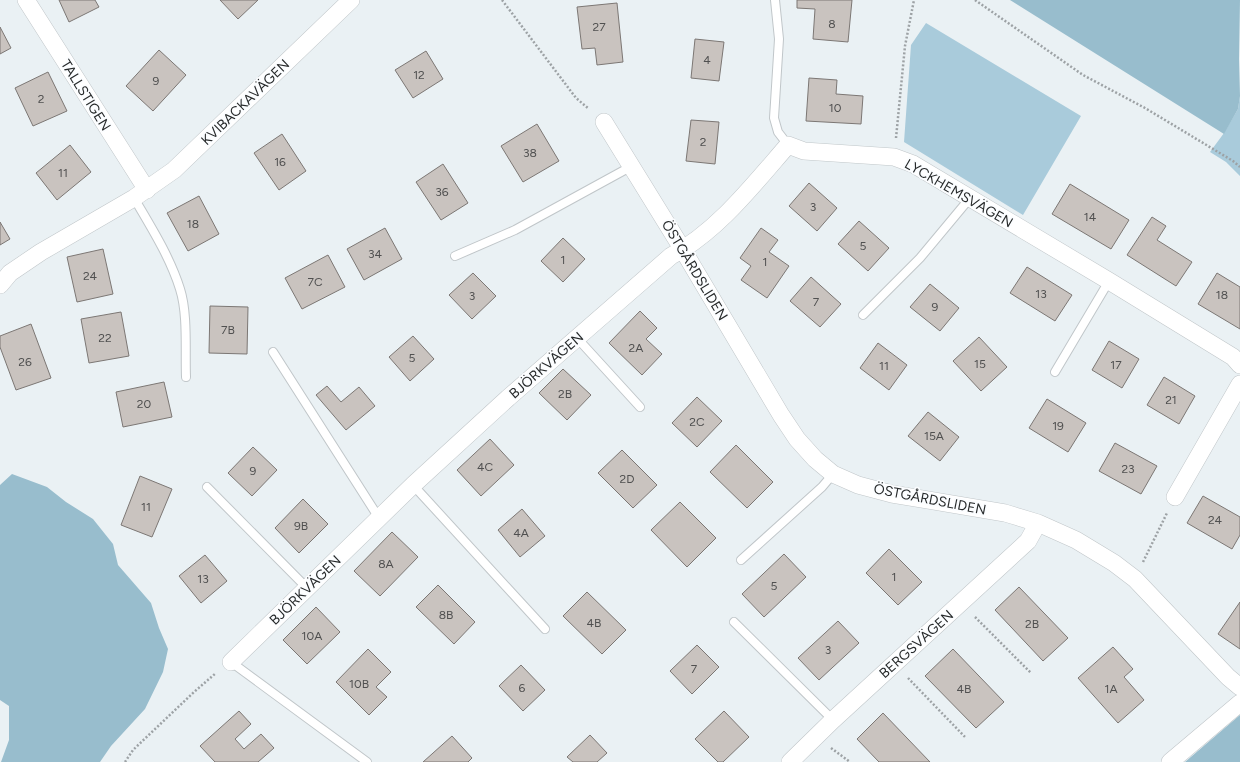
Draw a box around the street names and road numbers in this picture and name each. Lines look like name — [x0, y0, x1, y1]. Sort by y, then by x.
street label: KVIBACKAVÄGEN — [198, 56, 293, 149]
street label: TALLSTIGEN — [57, 57, 114, 134]
street label: LYCKHEMSVÄGEN — [902, 155, 1016, 231]
street label: ÖSTGÅRDSLIDEN — [658, 217, 731, 324]
street label: BJÖRKVÄGEN — [506, 328, 587, 402]
street label: ÖSTGÅRDSLIDEN — [872, 480, 988, 519]
street label: BJÖRKVÄGEN — [266, 552, 345, 629]
street label: BERGSVÄGEN — [876, 607, 957, 682]

